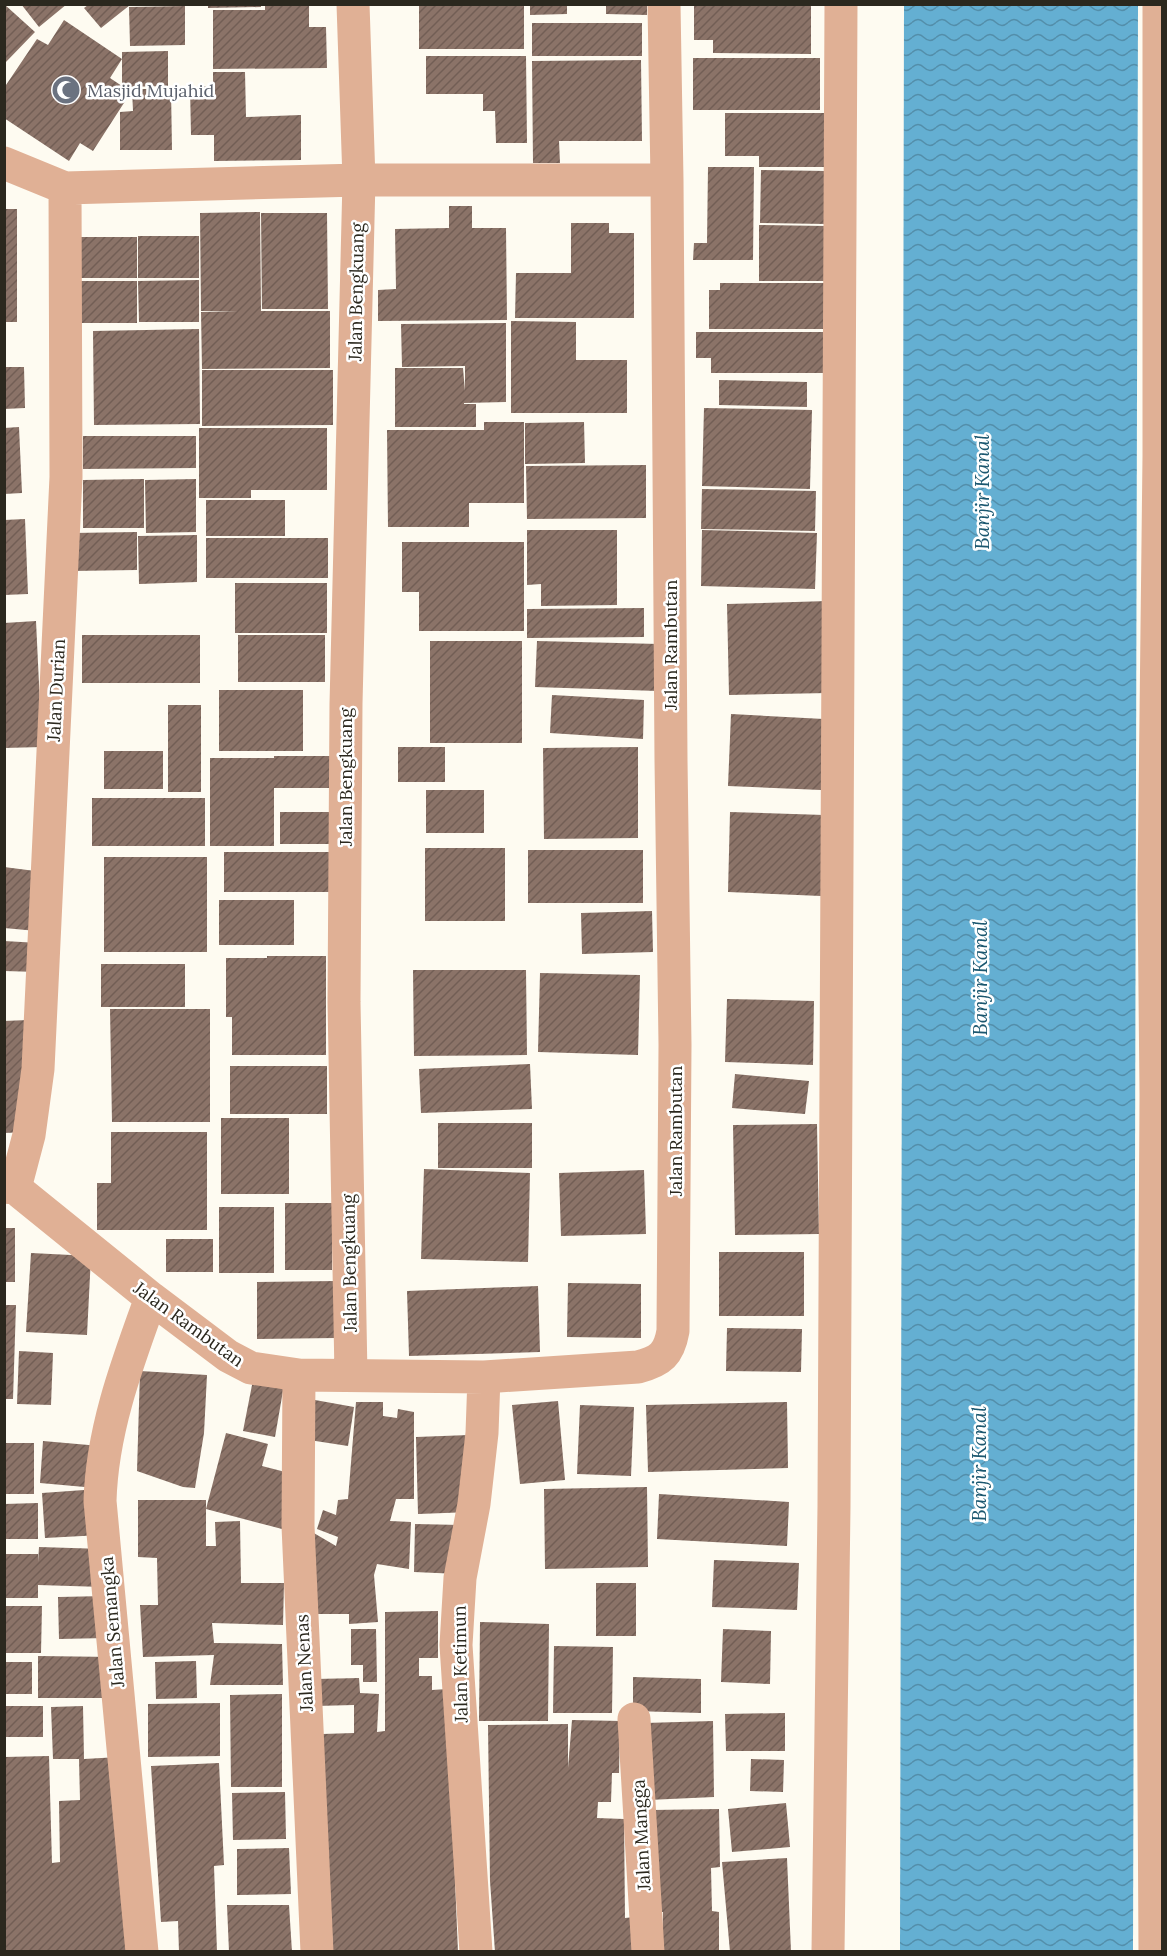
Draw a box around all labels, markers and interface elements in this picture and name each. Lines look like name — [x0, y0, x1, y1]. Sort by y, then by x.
mosque icon: Masjid Mujahid — [50, 74, 82, 106]
place label: Masjid Mujahid — [87, 79, 214, 102]
street label: Jalan Bengkuang — [343, 222, 369, 362]
water label: Banjir Kanal — [969, 434, 994, 550]
street label: Jalan Rambutan — [659, 580, 682, 711]
street label: Jalan Durian — [42, 638, 70, 743]
street label: Jalan Bengkuang — [334, 707, 357, 847]
water label: Banjir Kanal — [967, 920, 992, 1036]
street label: Jalan Rambutan — [664, 1066, 687, 1197]
street label: Jalan Bengkuang — [336, 1193, 362, 1333]
street label: Jalan Rambutan — [129, 1276, 249, 1372]
water label: Banjir Kanal — [966, 1406, 991, 1522]
street label: Jalan Semangka — [95, 1556, 129, 1689]
street label: Jalan Ketimun — [447, 1605, 473, 1724]
street label: Jalan Nenas — [290, 1614, 318, 1713]
street label: Jalan Mangga — [627, 1779, 655, 1892]

